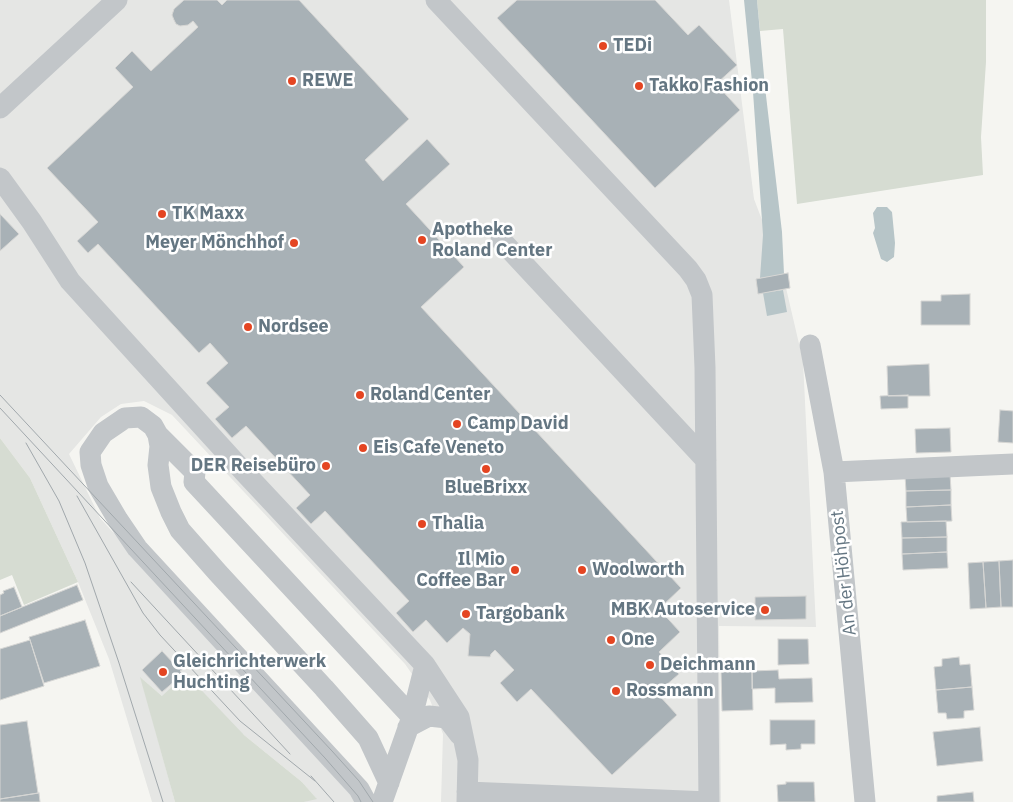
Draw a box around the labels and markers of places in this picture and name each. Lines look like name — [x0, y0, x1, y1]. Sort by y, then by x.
place label: TEDi — [613, 35, 652, 57]
marker: TEDi — [597, 40, 609, 52]
place label: REWE — [302, 70, 353, 92]
marker: REWE — [286, 75, 298, 87]
place label: Takko Fashion — [649, 75, 769, 97]
marker: Takko Fashion — [633, 80, 645, 92]
place label: TK Maxx — [172, 203, 244, 225]
marker: TK Maxx — [156, 208, 168, 220]
place label: Apotheke Roland Center — [432, 219, 552, 262]
place label: Meyer Mönchhof — [145, 232, 284, 254]
marker: Apotheke Roland Center — [416, 234, 428, 246]
marker: Meyer Mönchhof — [288, 237, 300, 249]
place label: Nordsee — [258, 316, 329, 338]
marker: Nordsee — [242, 321, 254, 333]
place label: Roland Center — [370, 384, 490, 406]
marker: Roland Center — [354, 389, 366, 401]
place label: Camp David — [467, 413, 569, 435]
marker: Camp David — [451, 418, 463, 430]
place label: Eis Cafe Veneto — [373, 437, 504, 459]
marker: Eis Cafe Veneto — [357, 442, 369, 454]
place label: DER Reisebüro — [191, 455, 316, 477]
marker: DER Reisebüro — [320, 460, 332, 472]
marker: BlueBrixx — [480, 463, 492, 475]
place label: BlueBrixx — [445, 477, 527, 499]
place label: Thalia — [432, 513, 484, 535]
marker: Thalia — [416, 518, 428, 530]
place label: Il Mio Coffee Bar — [416, 549, 505, 592]
place label: Woolworth — [592, 559, 685, 581]
marker: Il Mio Coffee Bar — [509, 564, 521, 576]
marker: Woolworth — [576, 564, 588, 576]
place label: MBK Autoservice — [611, 599, 755, 621]
place label: Targobank — [476, 603, 565, 625]
marker: MBK Autoservice — [759, 604, 771, 616]
marker: Targobank — [460, 608, 472, 620]
place label: One — [621, 629, 655, 651]
marker: One — [605, 634, 617, 646]
place label: Gleichrichterwerk Huchting — [173, 651, 326, 694]
place label: Deichmann — [660, 654, 756, 676]
marker: Deichmann — [644, 659, 656, 671]
marker: Gleichrichterwerk Huchting — [157, 666, 169, 678]
place label: Rossmann — [626, 680, 714, 702]
marker: Rossmann — [610, 685, 622, 697]

